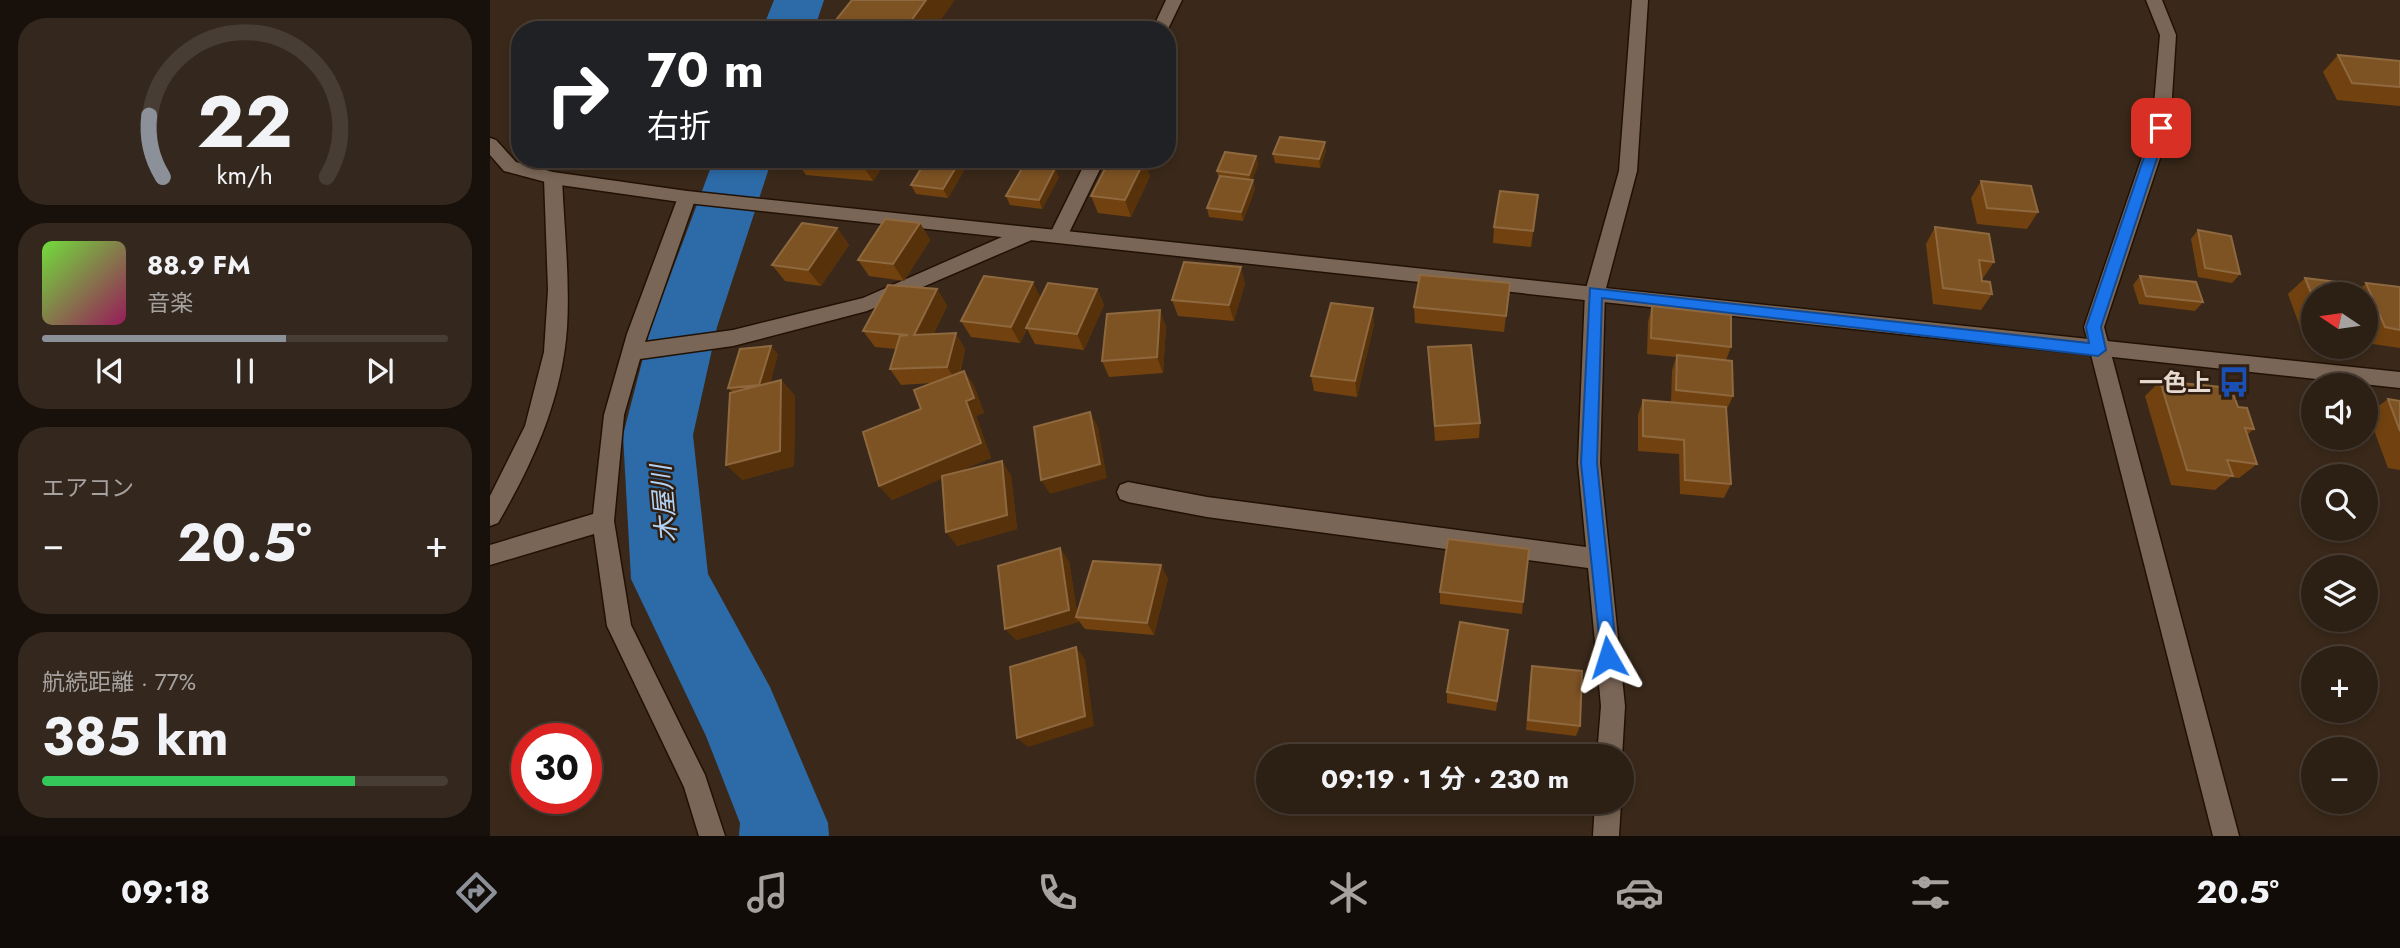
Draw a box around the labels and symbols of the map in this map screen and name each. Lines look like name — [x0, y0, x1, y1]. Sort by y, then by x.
pin — [2131, 98, 2191, 158]
north arrow — [2301, 282, 2378, 359]
place label: 一色上 — [2139, 365, 2211, 400]
bus stop icon: 一色上 — [2217, 365, 2251, 399]
water label: 木屋川 — [641, 461, 686, 545]
position arrow — [1571, 620, 1645, 694]
speed limit sign: 30 — [511, 723, 602, 814]

